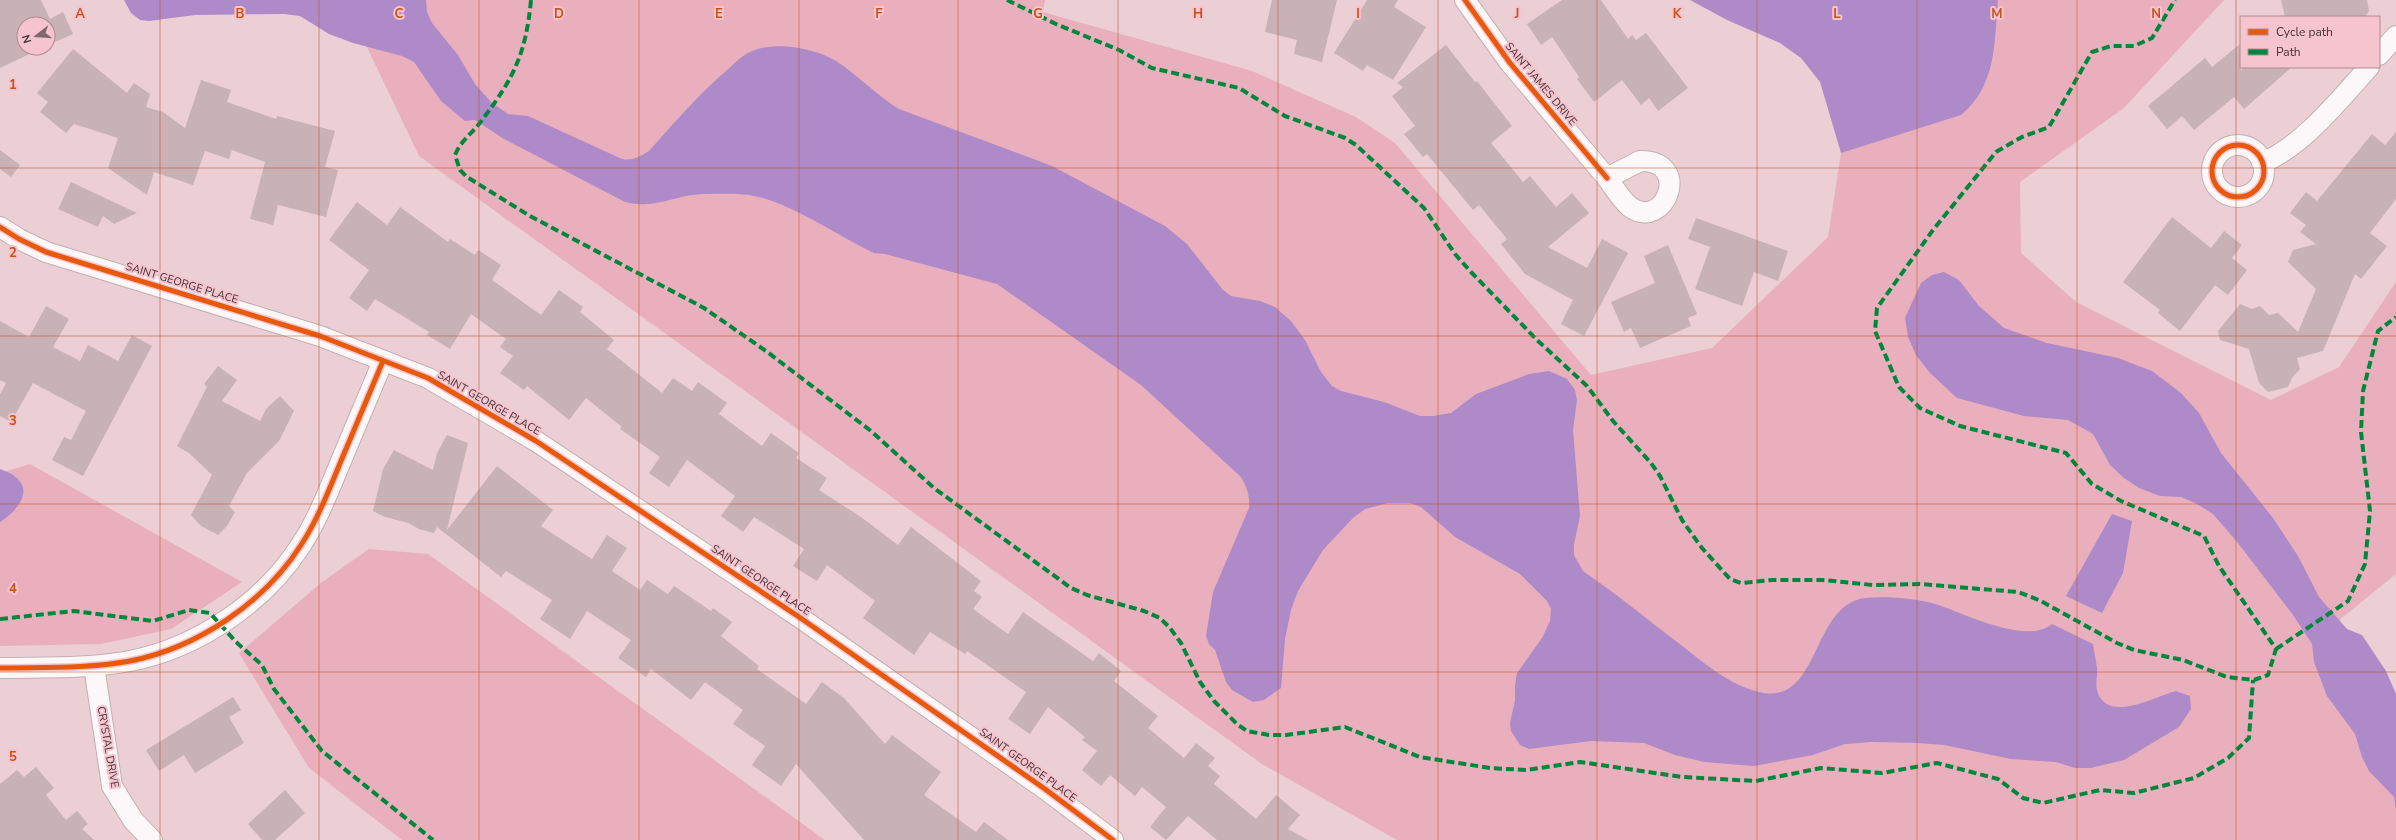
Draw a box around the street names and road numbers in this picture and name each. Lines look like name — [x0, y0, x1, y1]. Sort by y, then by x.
street label: SAINT JAMES DRIVE — [1502, 39, 1580, 129]
street label: SAINT GEORGE PLACE — [124, 259, 240, 307]
street label: SAINT GEORGE PLACE — [435, 367, 543, 439]
street label: SAINT GEORGE PLACE — [708, 541, 814, 619]
street label: CRYSTAL DRIVE — [93, 705, 123, 789]
street label: SAINT GEORGE PLACE — [976, 725, 1080, 805]

